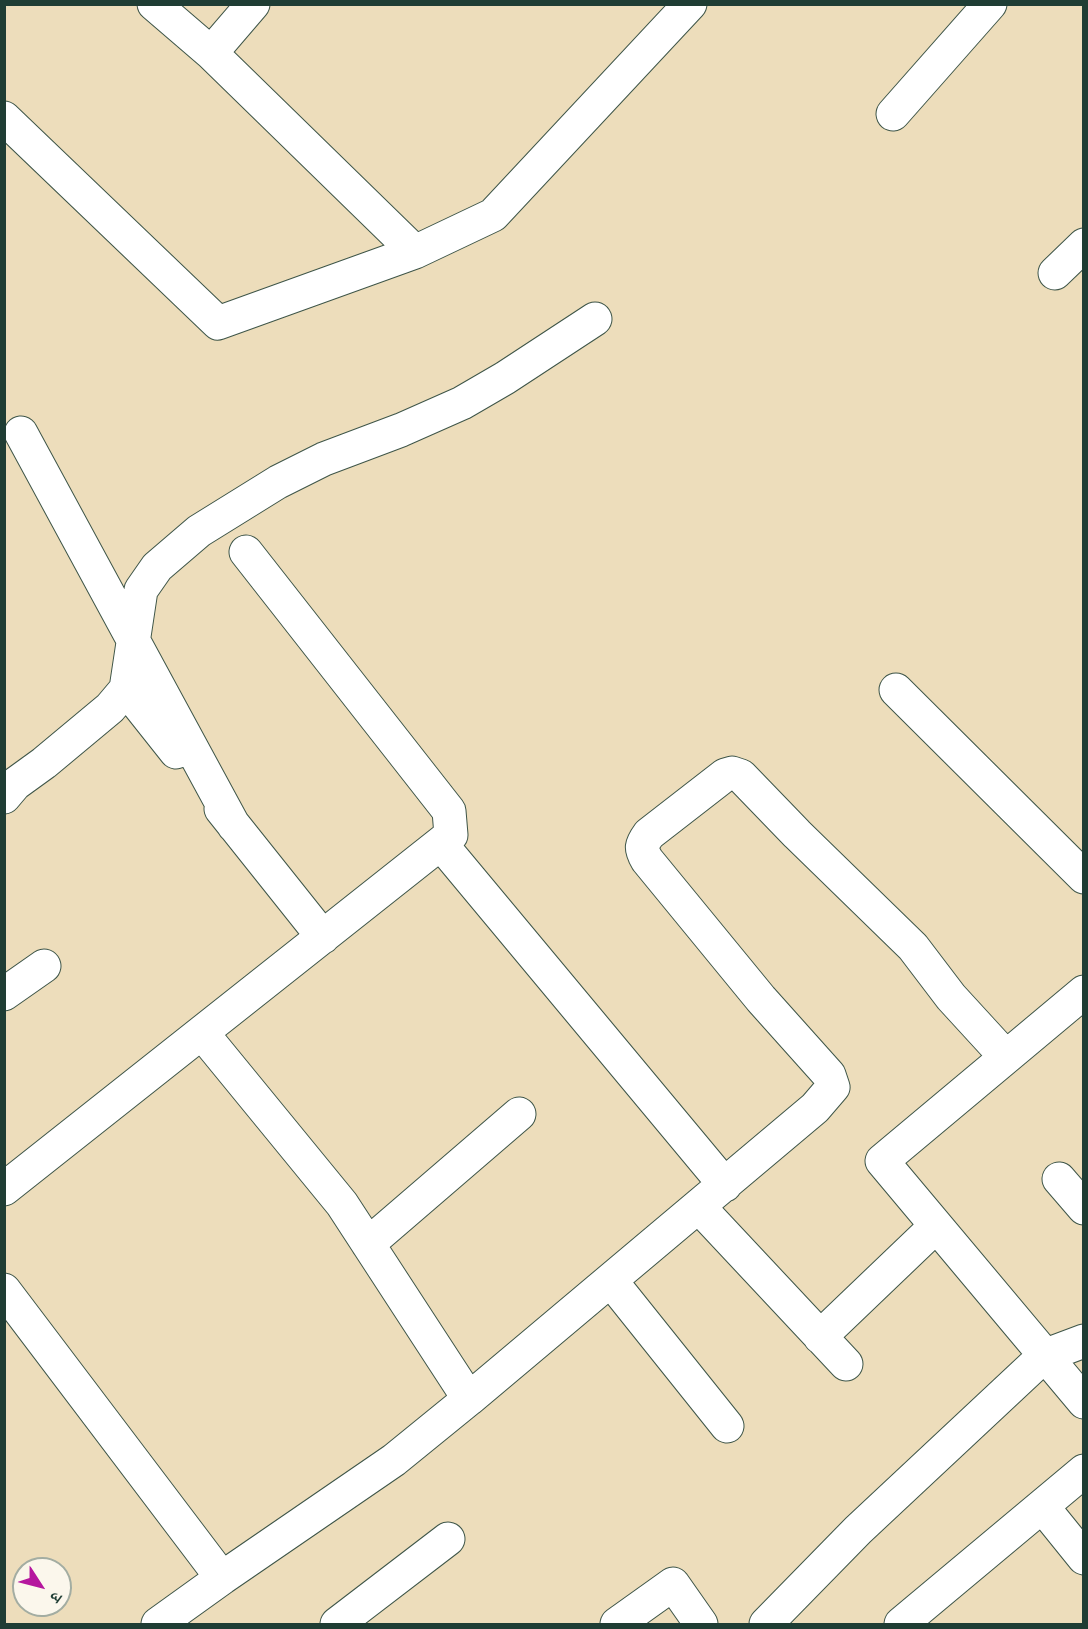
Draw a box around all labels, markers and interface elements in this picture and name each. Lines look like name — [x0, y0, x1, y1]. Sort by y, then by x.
north arrow — [12, 1557, 72, 1617]
text: उ — [44, 1587, 65, 1606]

